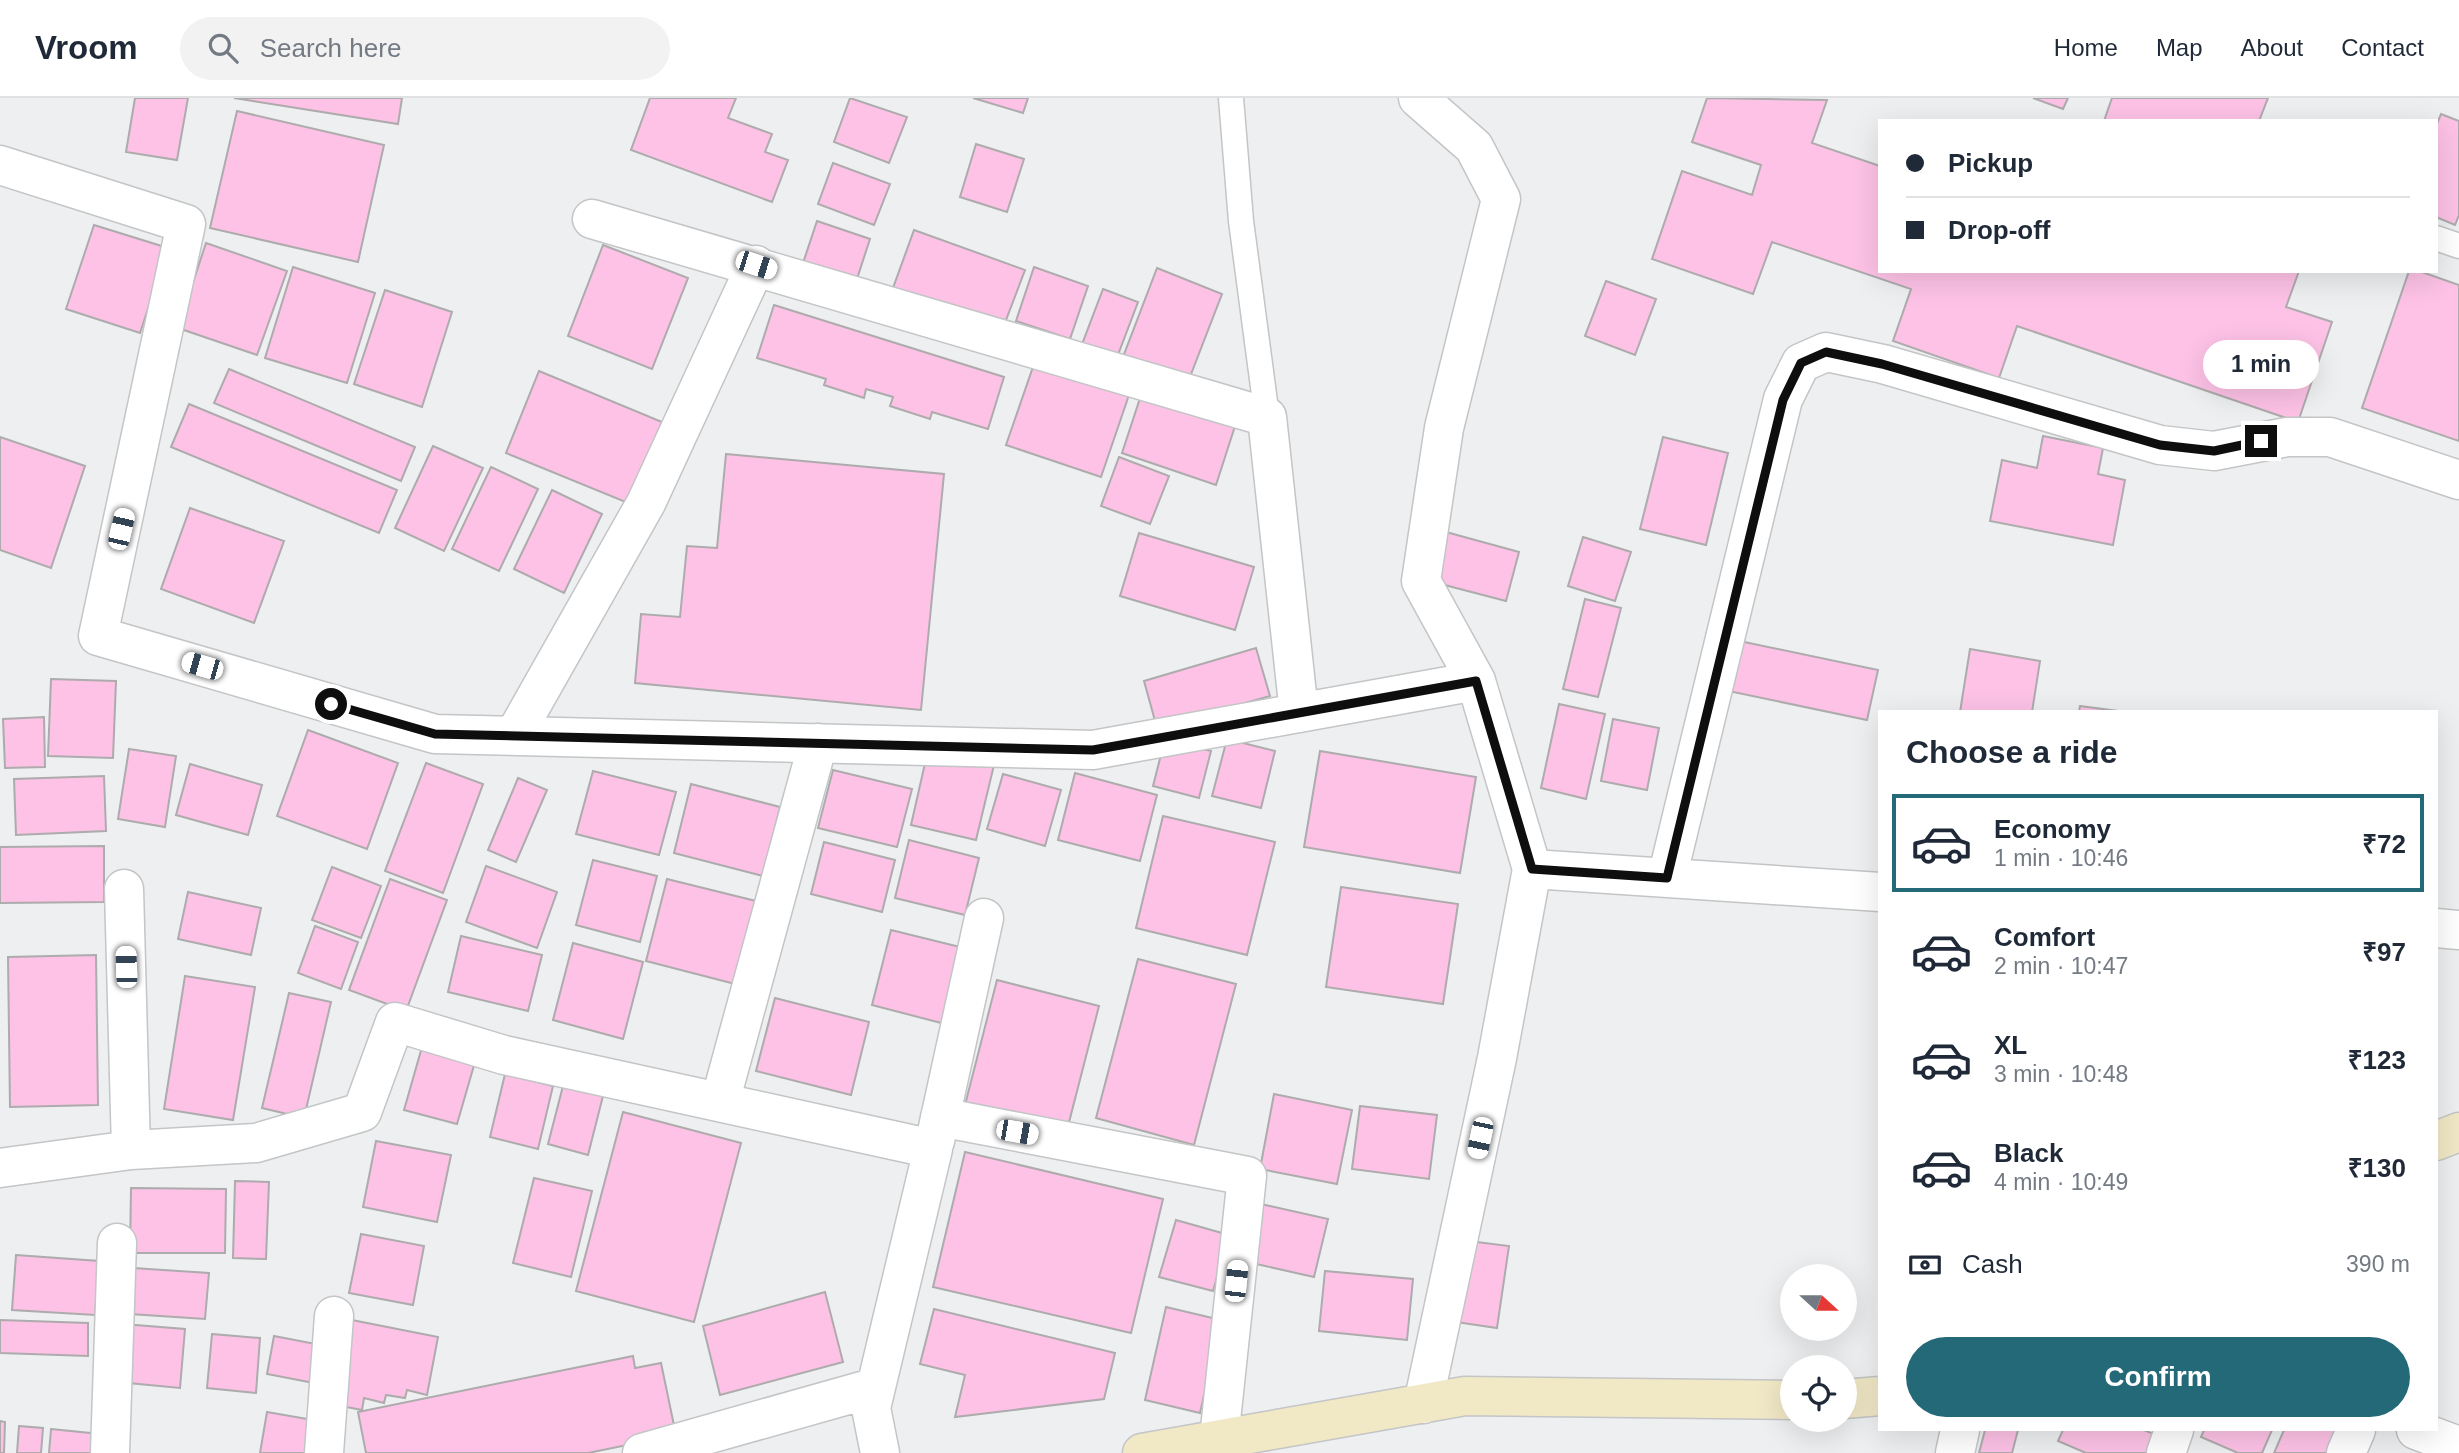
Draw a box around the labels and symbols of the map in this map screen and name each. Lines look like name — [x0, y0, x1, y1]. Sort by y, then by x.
car — [733, 249, 780, 281]
callout: 1 min — [2203, 340, 2319, 388]
route end — [2245, 425, 2277, 457]
car — [107, 506, 136, 552]
car — [179, 650, 226, 682]
route start — [315, 688, 347, 720]
car — [115, 946, 138, 988]
car — [1466, 1115, 1495, 1161]
car — [995, 1118, 1040, 1146]
car — [1224, 1259, 1249, 1303]
north arrow — [1780, 1264, 1857, 1340]

